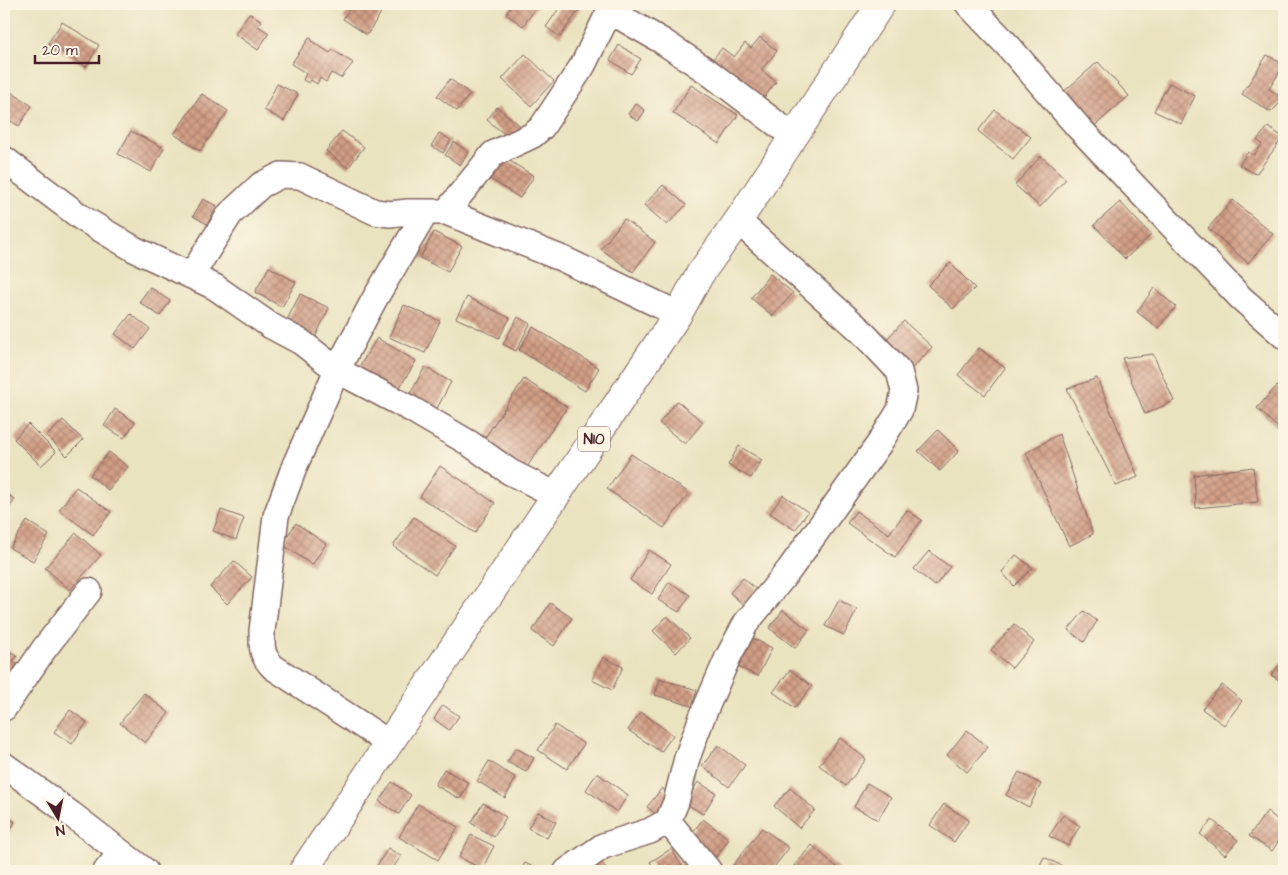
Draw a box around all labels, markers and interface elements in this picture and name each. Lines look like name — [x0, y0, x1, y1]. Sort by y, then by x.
scale bar — [35, 32, 99, 64]
text: 20 m — [42, 40, 78, 61]
road number: N10 — [578, 426, 610, 452]
north arrow — [32, 792, 82, 842]
text: N — [54, 819, 66, 840]

